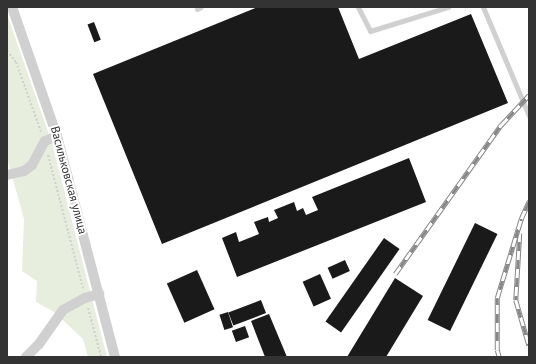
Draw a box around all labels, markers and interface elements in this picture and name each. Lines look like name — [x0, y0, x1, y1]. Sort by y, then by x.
street label: Васильковская улица — [48, 124, 90, 236]

